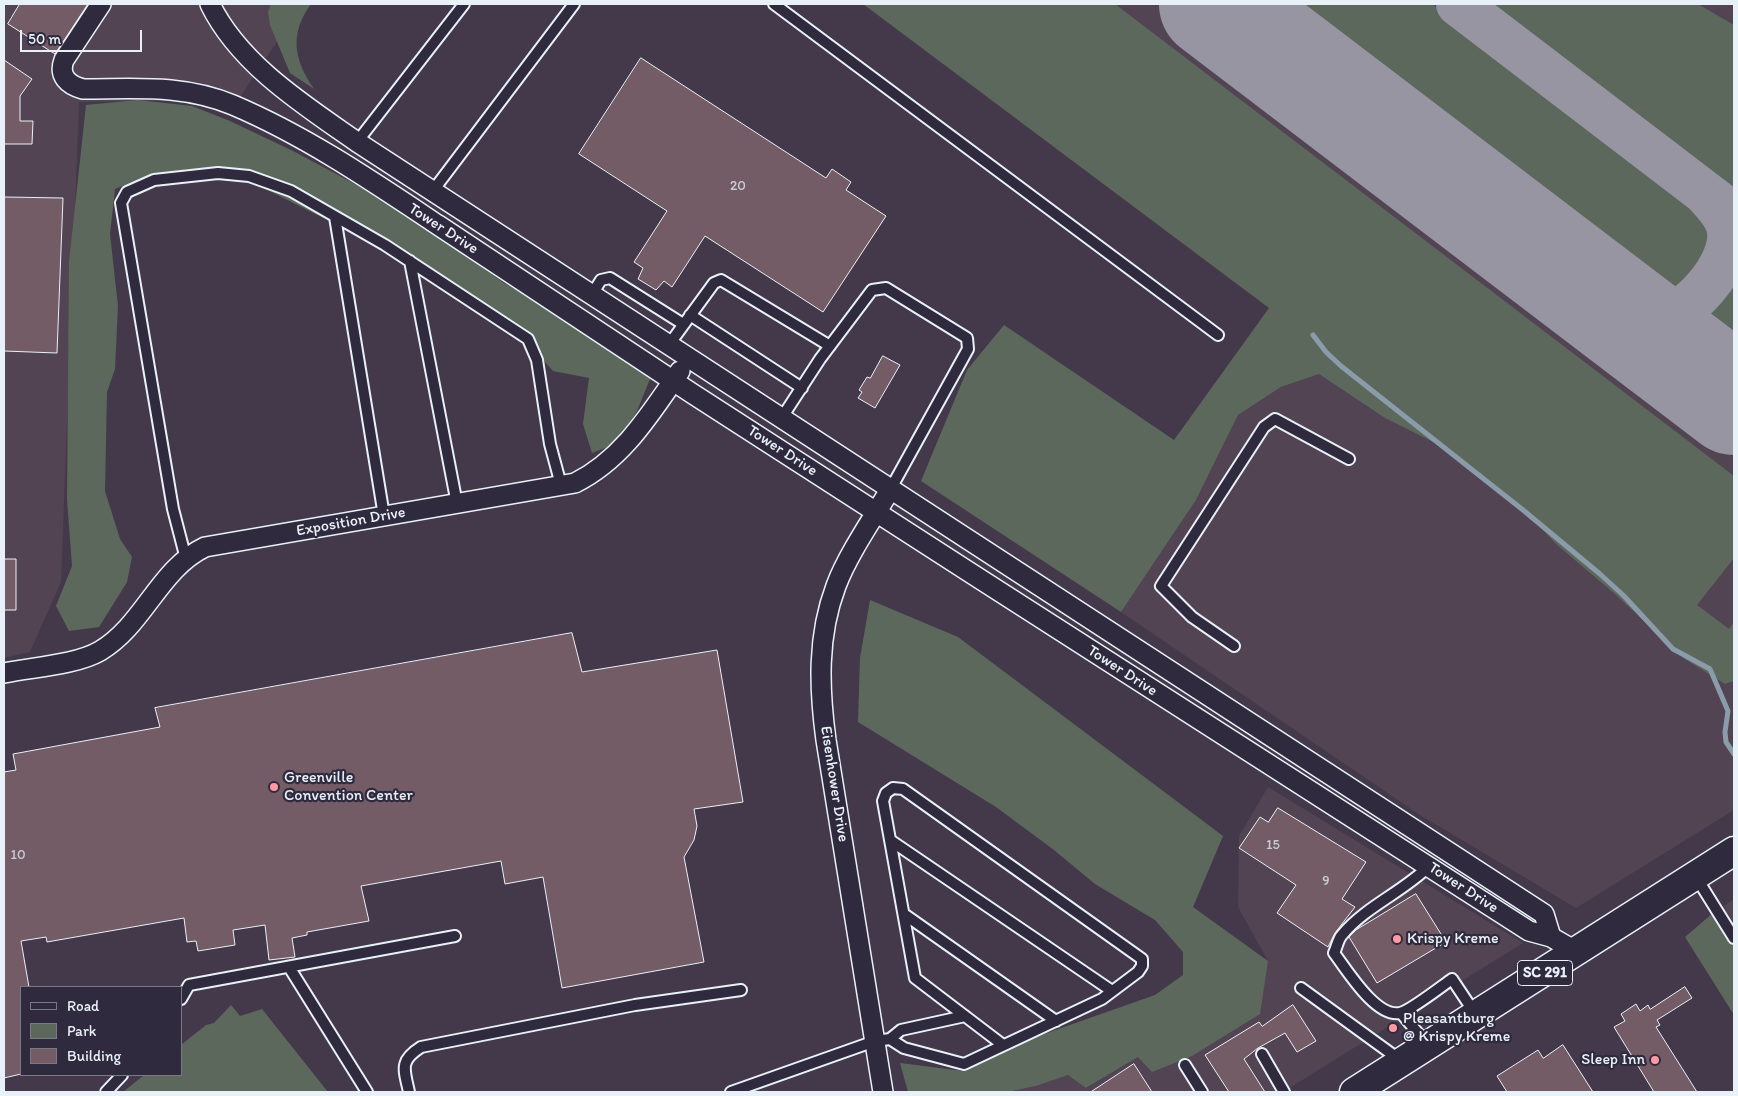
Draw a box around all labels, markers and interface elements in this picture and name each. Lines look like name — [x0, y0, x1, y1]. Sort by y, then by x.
scale bar — [22, 20, 145, 52]
text: 50 m — [28, 30, 61, 48]
house number: 20 — [730, 178, 746, 194]
street label: Tower Drive — [404, 199, 482, 259]
street label: Tower Drive — [743, 421, 821, 481]
street label: Exposition Drive — [295, 503, 407, 541]
street label: Tower Drive — [1083, 641, 1161, 701]
street label: Eisenhower Drive — [815, 725, 853, 843]
place label: Greenville Convention Center — [284, 768, 413, 806]
marker: Greenville Convention Center — [268, 781, 280, 793]
house number: 15 — [1266, 837, 1280, 853]
house number: 10 — [10, 847, 26, 863]
street label: Tower Drive — [1424, 858, 1502, 918]
house number: 9 — [1322, 873, 1330, 889]
place label: Krispy Kreme — [1407, 929, 1499, 949]
marker: Krispy Kreme — [1391, 933, 1403, 945]
road number: SC 291 — [1518, 960, 1572, 986]
legend — [20, 986, 182, 1076]
text: Road — [67, 997, 99, 1015]
place label: Pleasantburg @ Krispy Kreme — [1403, 1009, 1510, 1047]
text: Park — [67, 1022, 97, 1040]
marker: Pleasantburg @ Krispy Kreme — [1387, 1022, 1399, 1034]
text: Building — [67, 1047, 121, 1065]
place label: Sleep Inn — [1581, 1050, 1645, 1070]
marker: Sleep Inn — [1649, 1054, 1661, 1066]

